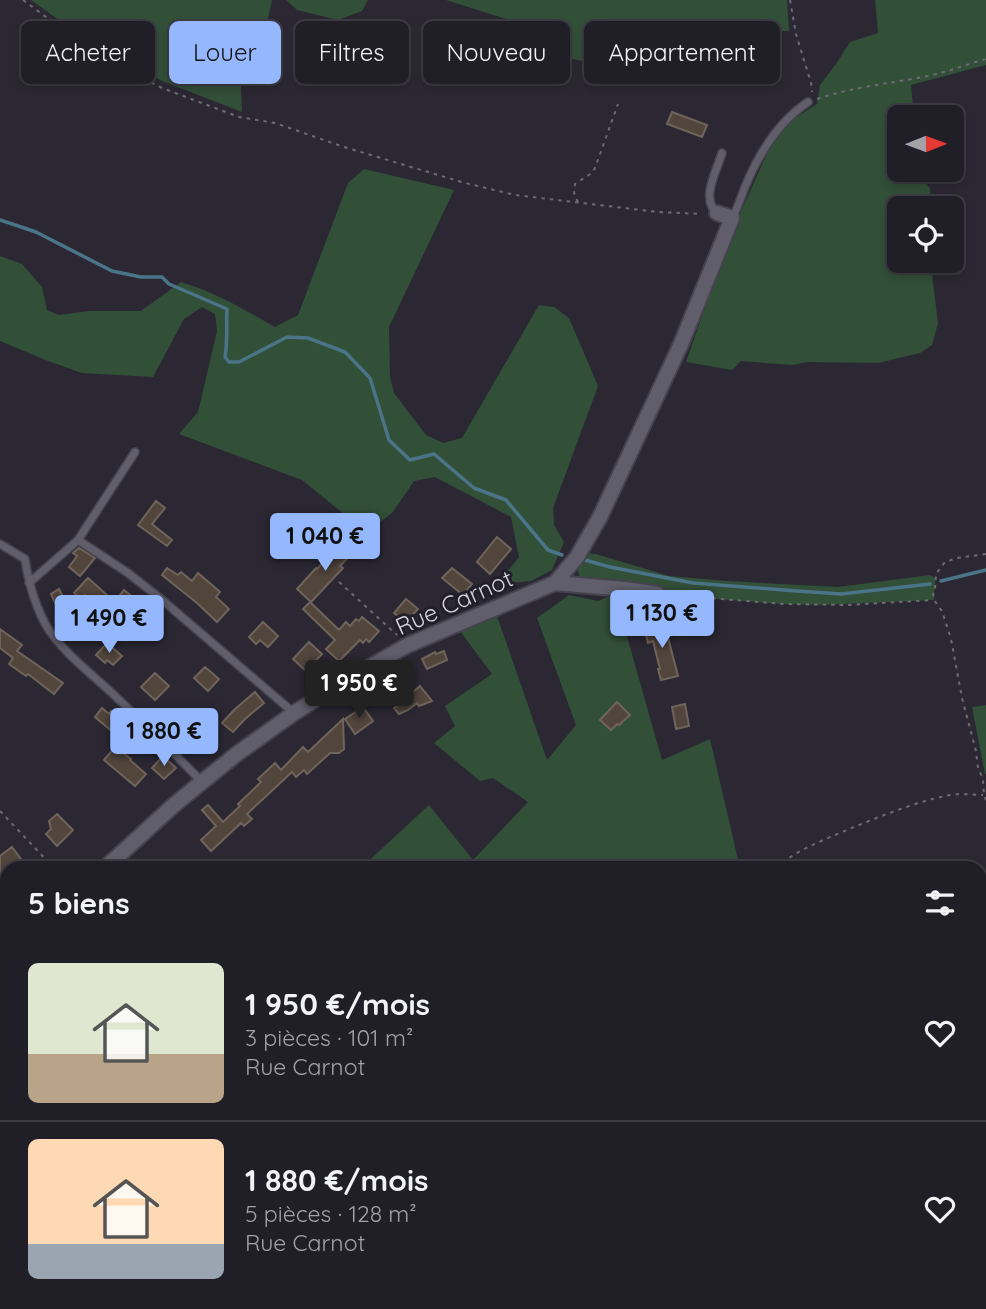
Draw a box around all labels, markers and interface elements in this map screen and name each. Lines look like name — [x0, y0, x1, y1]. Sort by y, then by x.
chip: Acheter — [21, 21, 155, 84]
chip: Louer — [169, 21, 281, 84]
chip: Filtres — [295, 21, 409, 84]
chip: Nouveau — [423, 21, 570, 84]
chip: Appartement — [584, 21, 780, 84]
north arrow — [887, 105, 964, 182]
map controls — [887, 105, 964, 273]
button: locate — [887, 196, 964, 273]
pin: 1 040 € — [260, 514, 390, 573]
text: 1 040 € — [286, 521, 364, 550]
street label: Rue Carnot — [391, 563, 517, 641]
pin: 1 130 € — [597, 590, 727, 650]
pin: 1 490 € — [44, 596, 174, 655]
text: 1 130 € — [626, 598, 698, 627]
text: 1 490 € — [71, 603, 147, 632]
pin: 1 950 € — [294, 660, 424, 720]
text: 1 950 € — [321, 668, 397, 697]
pin: 1 880 € — [99, 708, 229, 768]
text: 1 880 € — [126, 716, 202, 745]
text: 5 biens — [28, 884, 130, 922]
icon: filters — [921, 884, 959, 922]
text: 1 950 €/mois — [245, 985, 430, 1023]
icon: home — [84, 991, 168, 1075]
icon: heart — [921, 1014, 959, 1052]
text: 3 pièces · 101 m² — [245, 1023, 413, 1052]
text: Rue Carnot — [245, 1052, 365, 1081]
text: 1 880 €/mois — [245, 1161, 429, 1199]
icon: home — [84, 1167, 168, 1251]
icon: heart — [921, 1190, 959, 1228]
text: 5 pièces · 128 m² — [245, 1199, 417, 1228]
text: Rue Carnot — [245, 1228, 365, 1257]

